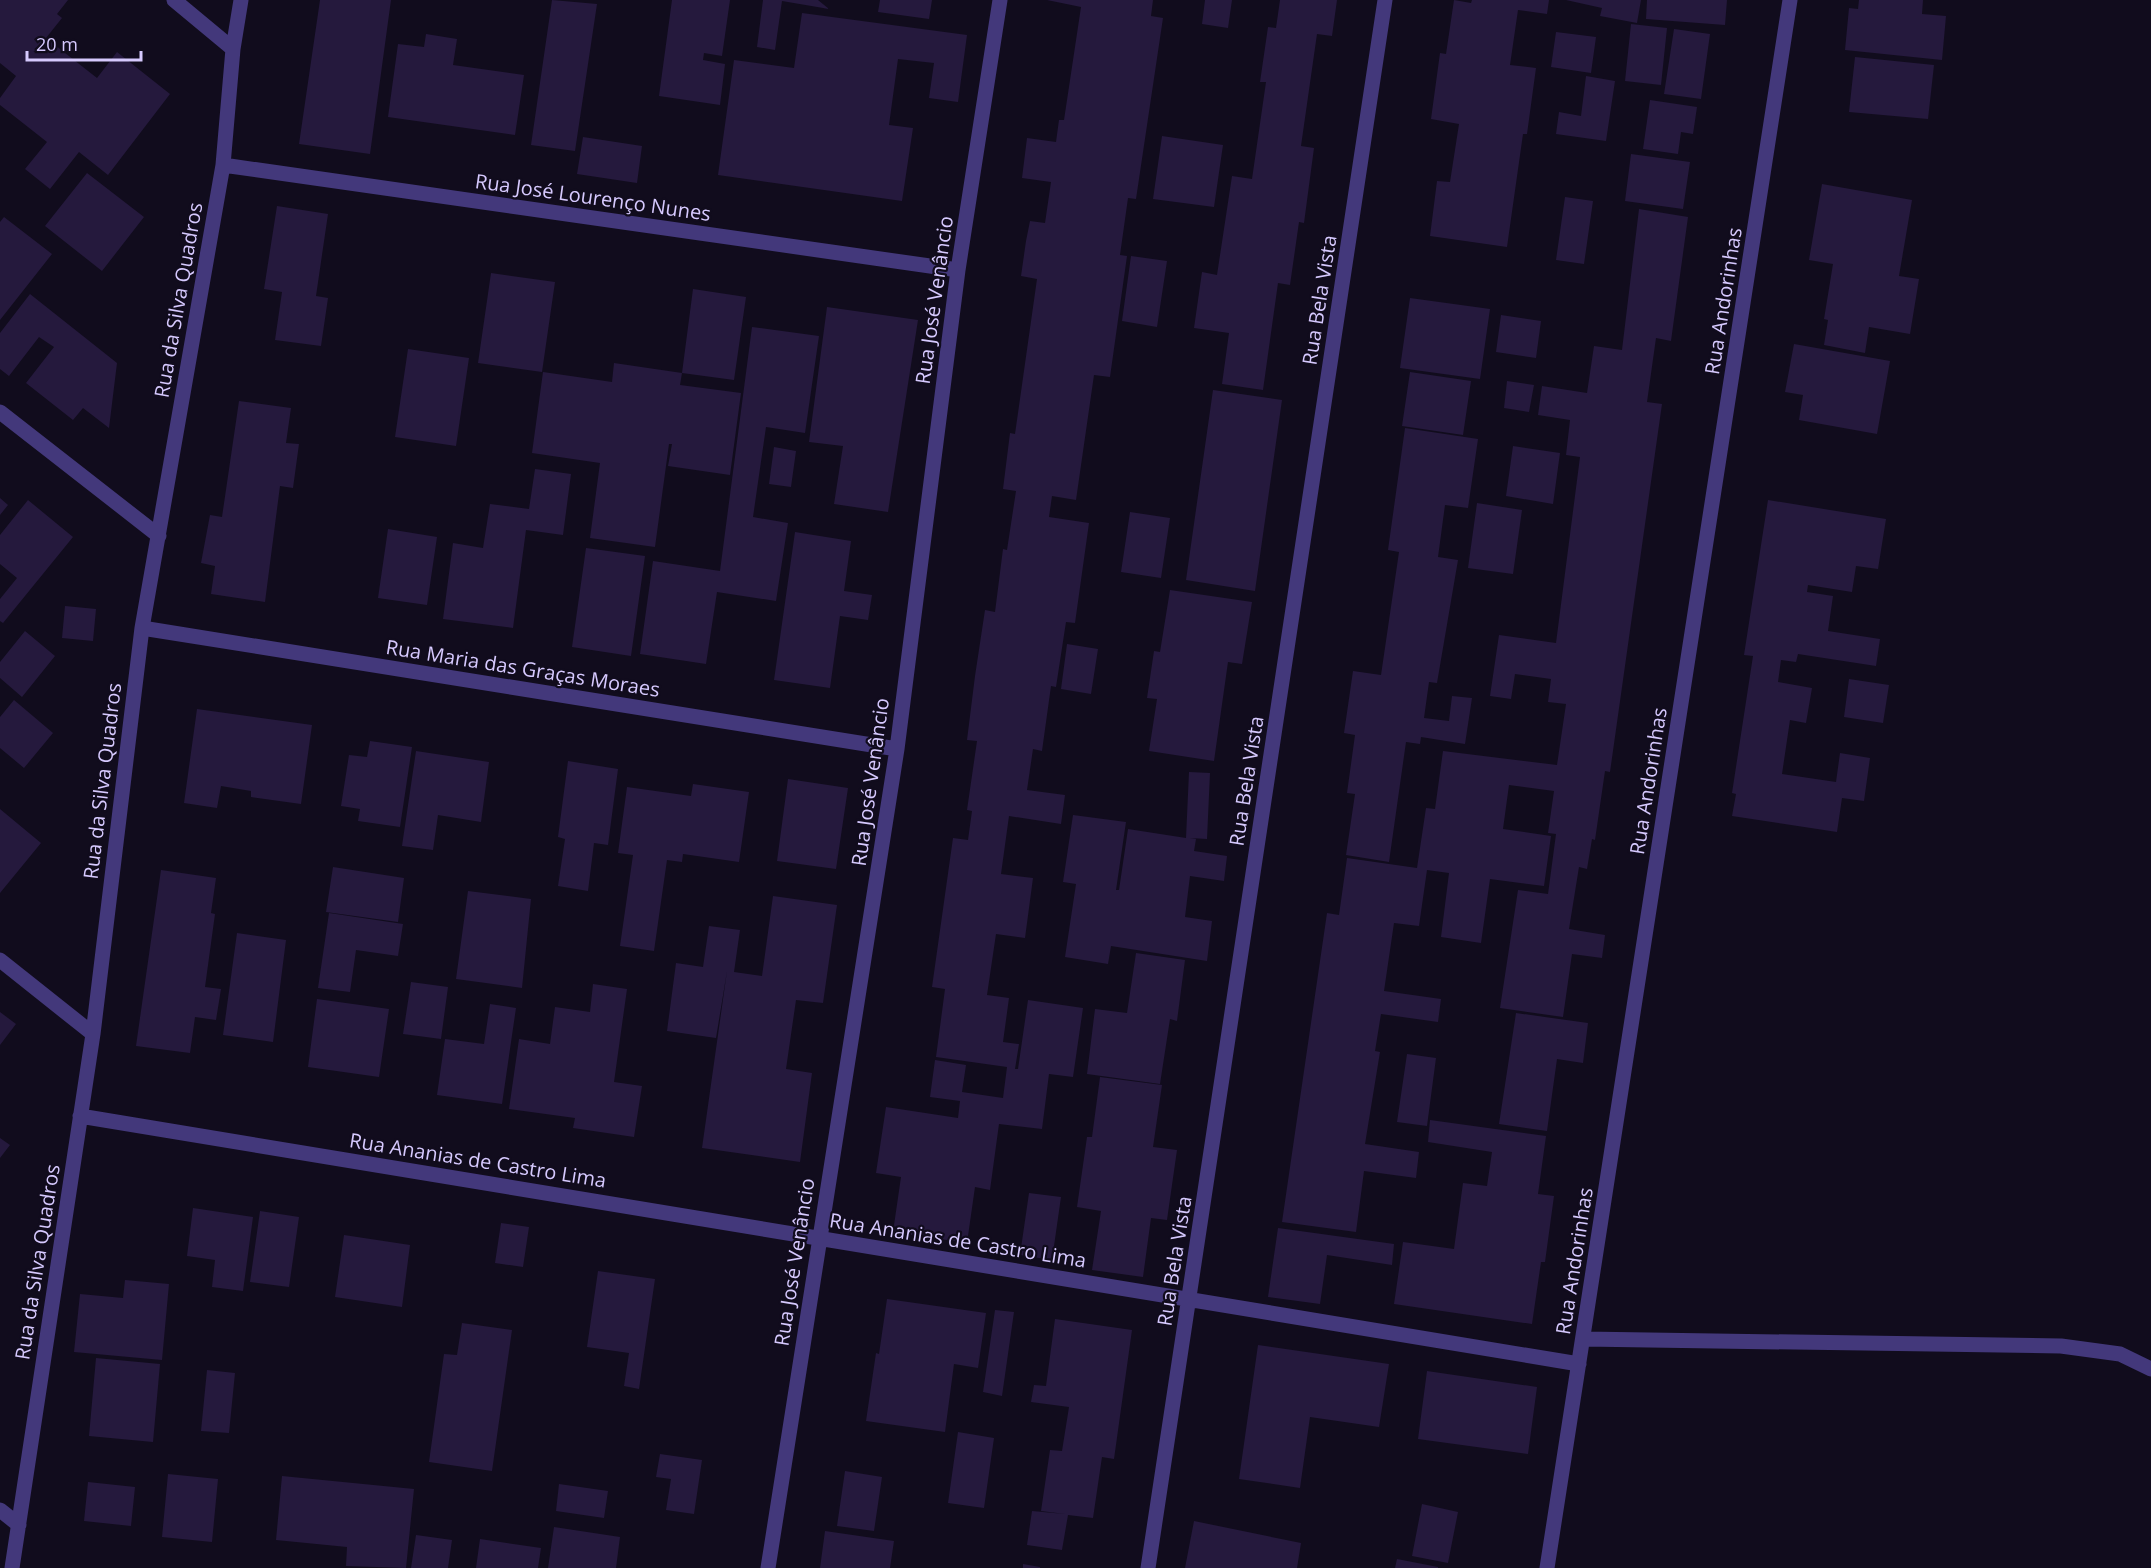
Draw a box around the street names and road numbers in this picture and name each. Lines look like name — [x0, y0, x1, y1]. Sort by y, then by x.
street label: Rua José Lourenço Nunes — [473, 167, 713, 227]
street label: Rua da Silva Quadros — [148, 200, 208, 400]
street label: Rua José Venâncio — [909, 214, 959, 386]
street label: Rua Andorinhas — [1698, 226, 1748, 376]
street label: Rua Bela Vista — [1295, 233, 1343, 367]
street label: Rua Maria das Graças Moraes — [384, 633, 662, 703]
street label: Rua da Silva Quadros — [77, 681, 127, 881]
street label: Rua José Venâncio — [845, 696, 895, 868]
street label: Rua Andorinhas — [1623, 706, 1673, 856]
street label: Rua Bela Vista — [1222, 714, 1270, 848]
street label: Rua Ananias de Castro Lima — [348, 1126, 608, 1194]
street label: Rua da Silva Quadros — [8, 1162, 66, 1362]
street label: Rua José Venâncio — [767, 1176, 821, 1348]
street label: Rua Andorinhas — [1549, 1186, 1599, 1336]
street label: Rua Bela Vista — [1150, 1194, 1198, 1328]
street label: Rua Ananias de Castro Lima — [828, 1206, 1088, 1274]

